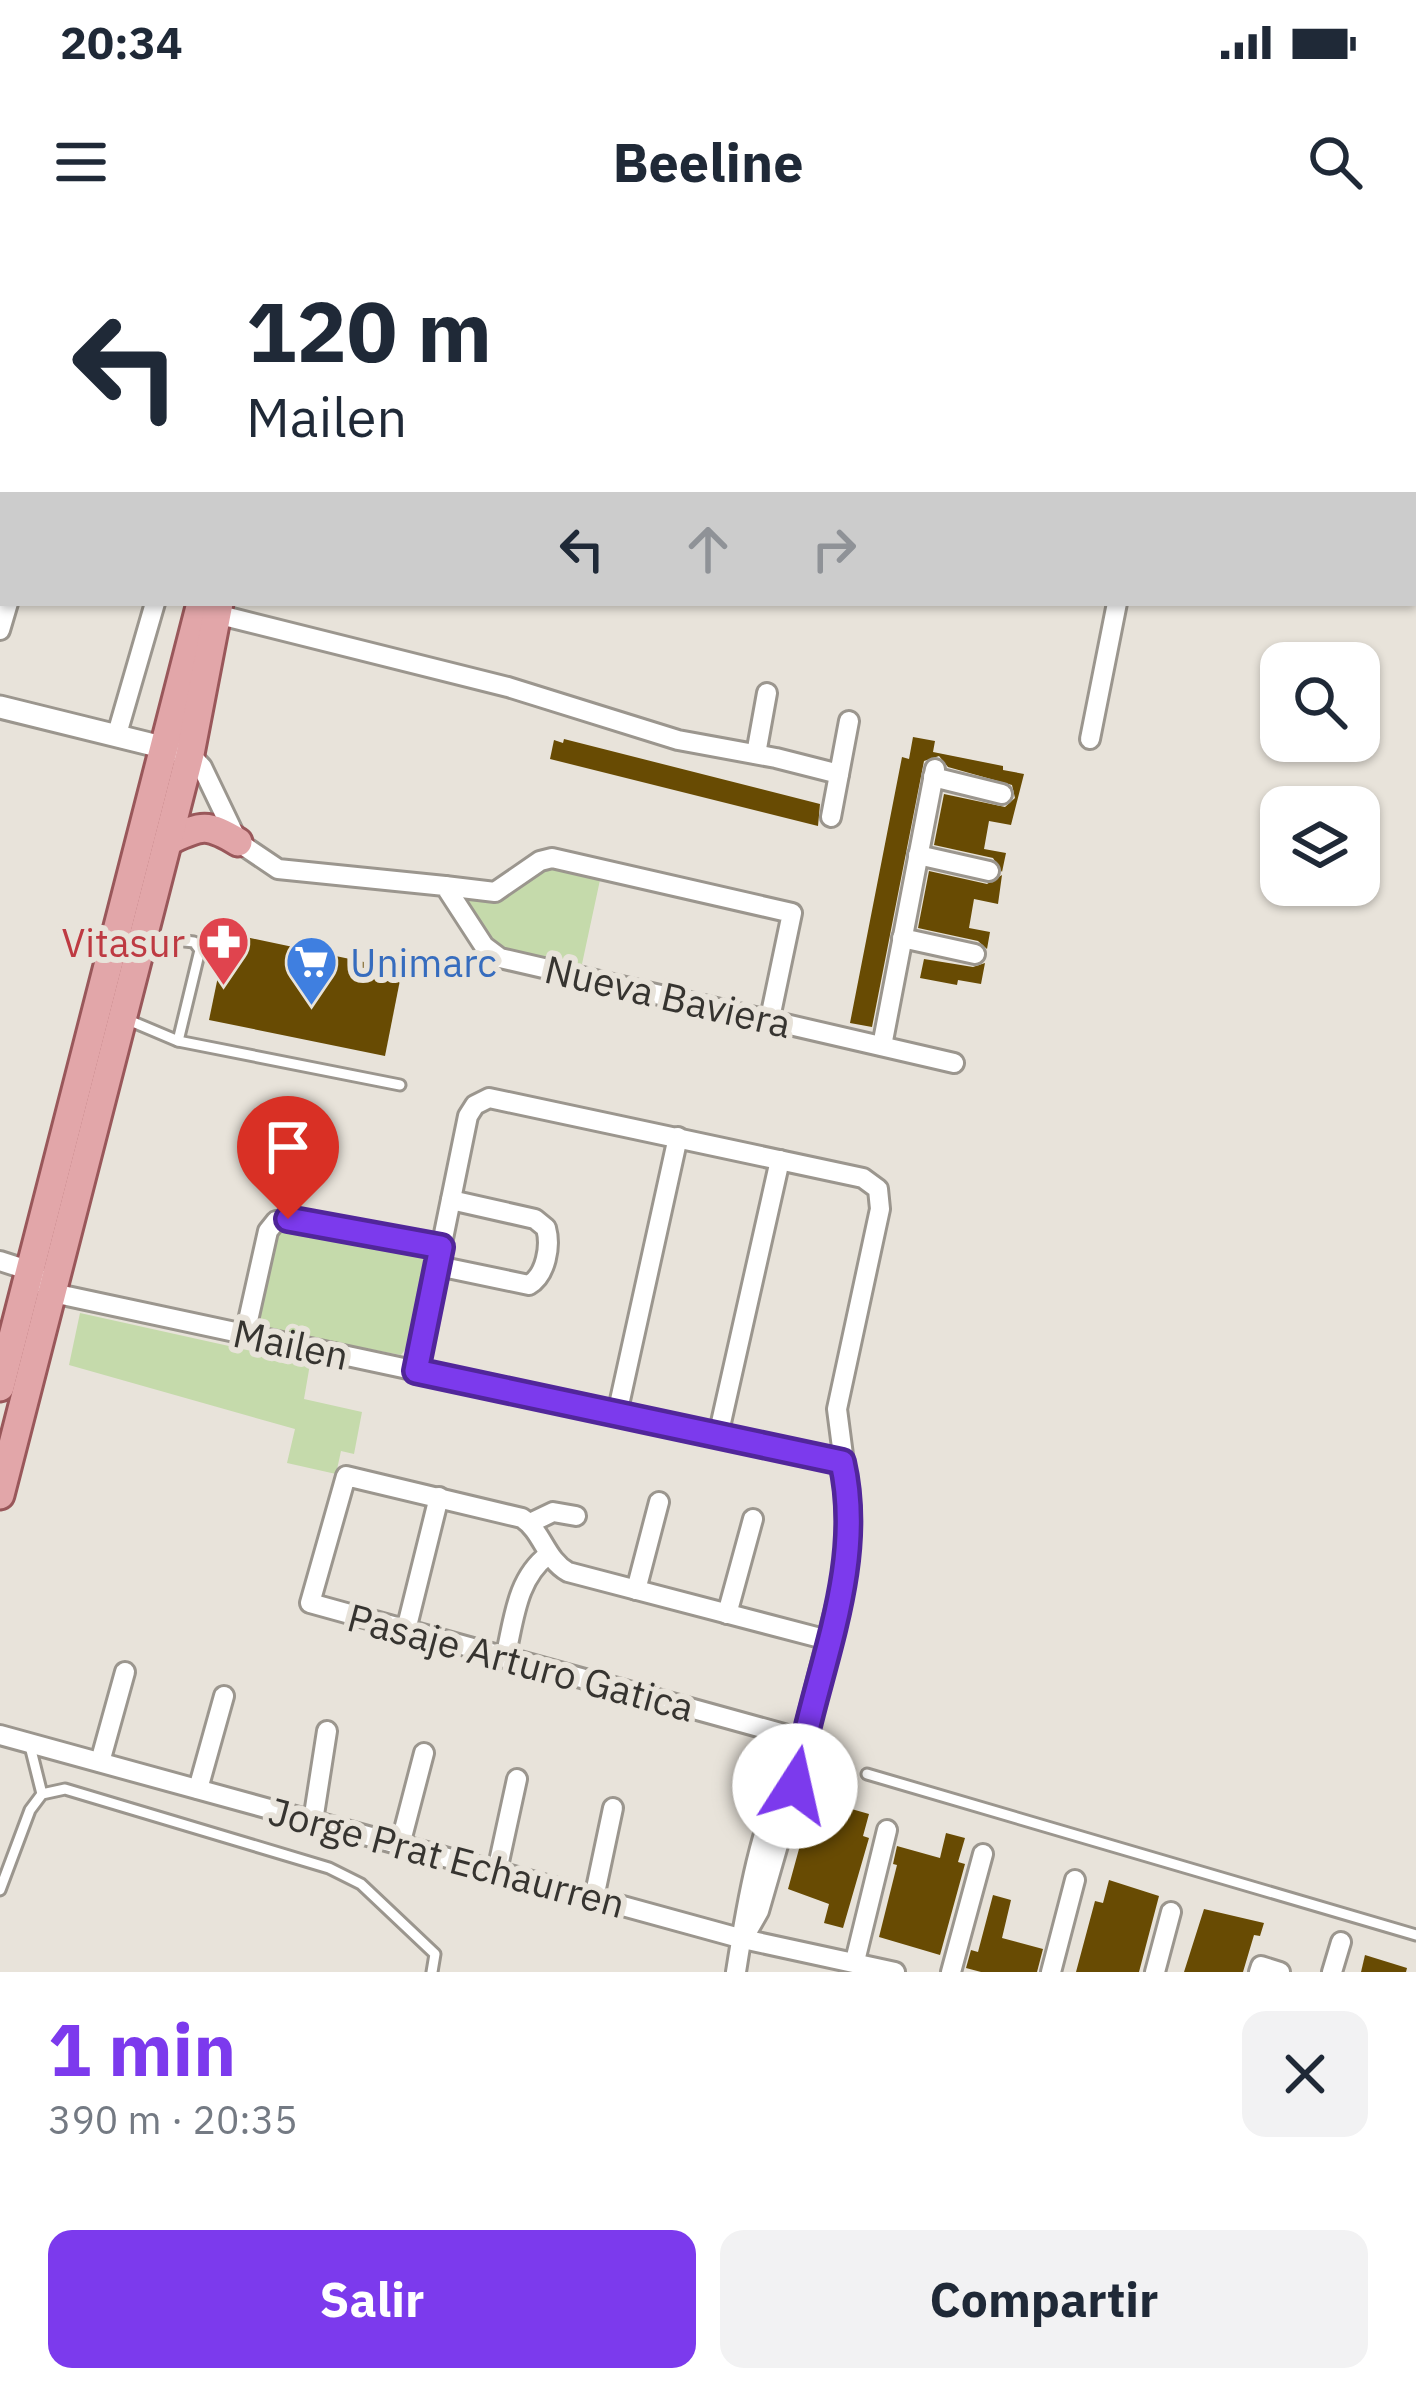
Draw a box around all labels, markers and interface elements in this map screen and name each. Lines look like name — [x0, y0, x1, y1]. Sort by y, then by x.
text: 20:34 — [60, 13, 183, 71]
text: Beeline — [612, 127, 804, 197]
icon: menu — [48, 129, 114, 195]
icon: search — [1302, 129, 1368, 195]
text: 120 m — [246, 276, 492, 385]
icon: left — [48, 288, 204, 444]
text: Mailen — [246, 382, 407, 452]
icon: left — [549, 516, 615, 582]
icon: ahead — [675, 516, 741, 582]
icon: right — [801, 516, 867, 582]
map controls — [1260, 642, 1380, 906]
button: search — [1260, 642, 1380, 762]
button: layers — [1260, 786, 1380, 906]
pharmacy icon: Vitasur — [196, 914, 252, 988]
place label: Vitasur — [62, 917, 185, 968]
supermarket icon: Unimarc — [283, 934, 339, 1008]
place label: Unimarc — [350, 937, 497, 988]
street label: Nueva Baviera — [540, 943, 796, 1049]
pin — [237, 1096, 339, 1219]
icon: arrive — [255, 1114, 321, 1180]
street label: Mailen — [229, 1307, 353, 1381]
street label: Pasaje Arturo Gatica — [342, 1591, 700, 1733]
position arrow — [732, 1723, 858, 1849]
street label: Jorge Prat Echaurren — [263, 1785, 631, 1929]
text: 1 min — [48, 2002, 236, 2096]
button: close — [1242, 2011, 1368, 2137]
text: 390 m · 20:35 — [48, 2094, 298, 2145]
button: Salir — [48, 2230, 696, 2368]
button: Compartir — [720, 2230, 1368, 2368]

